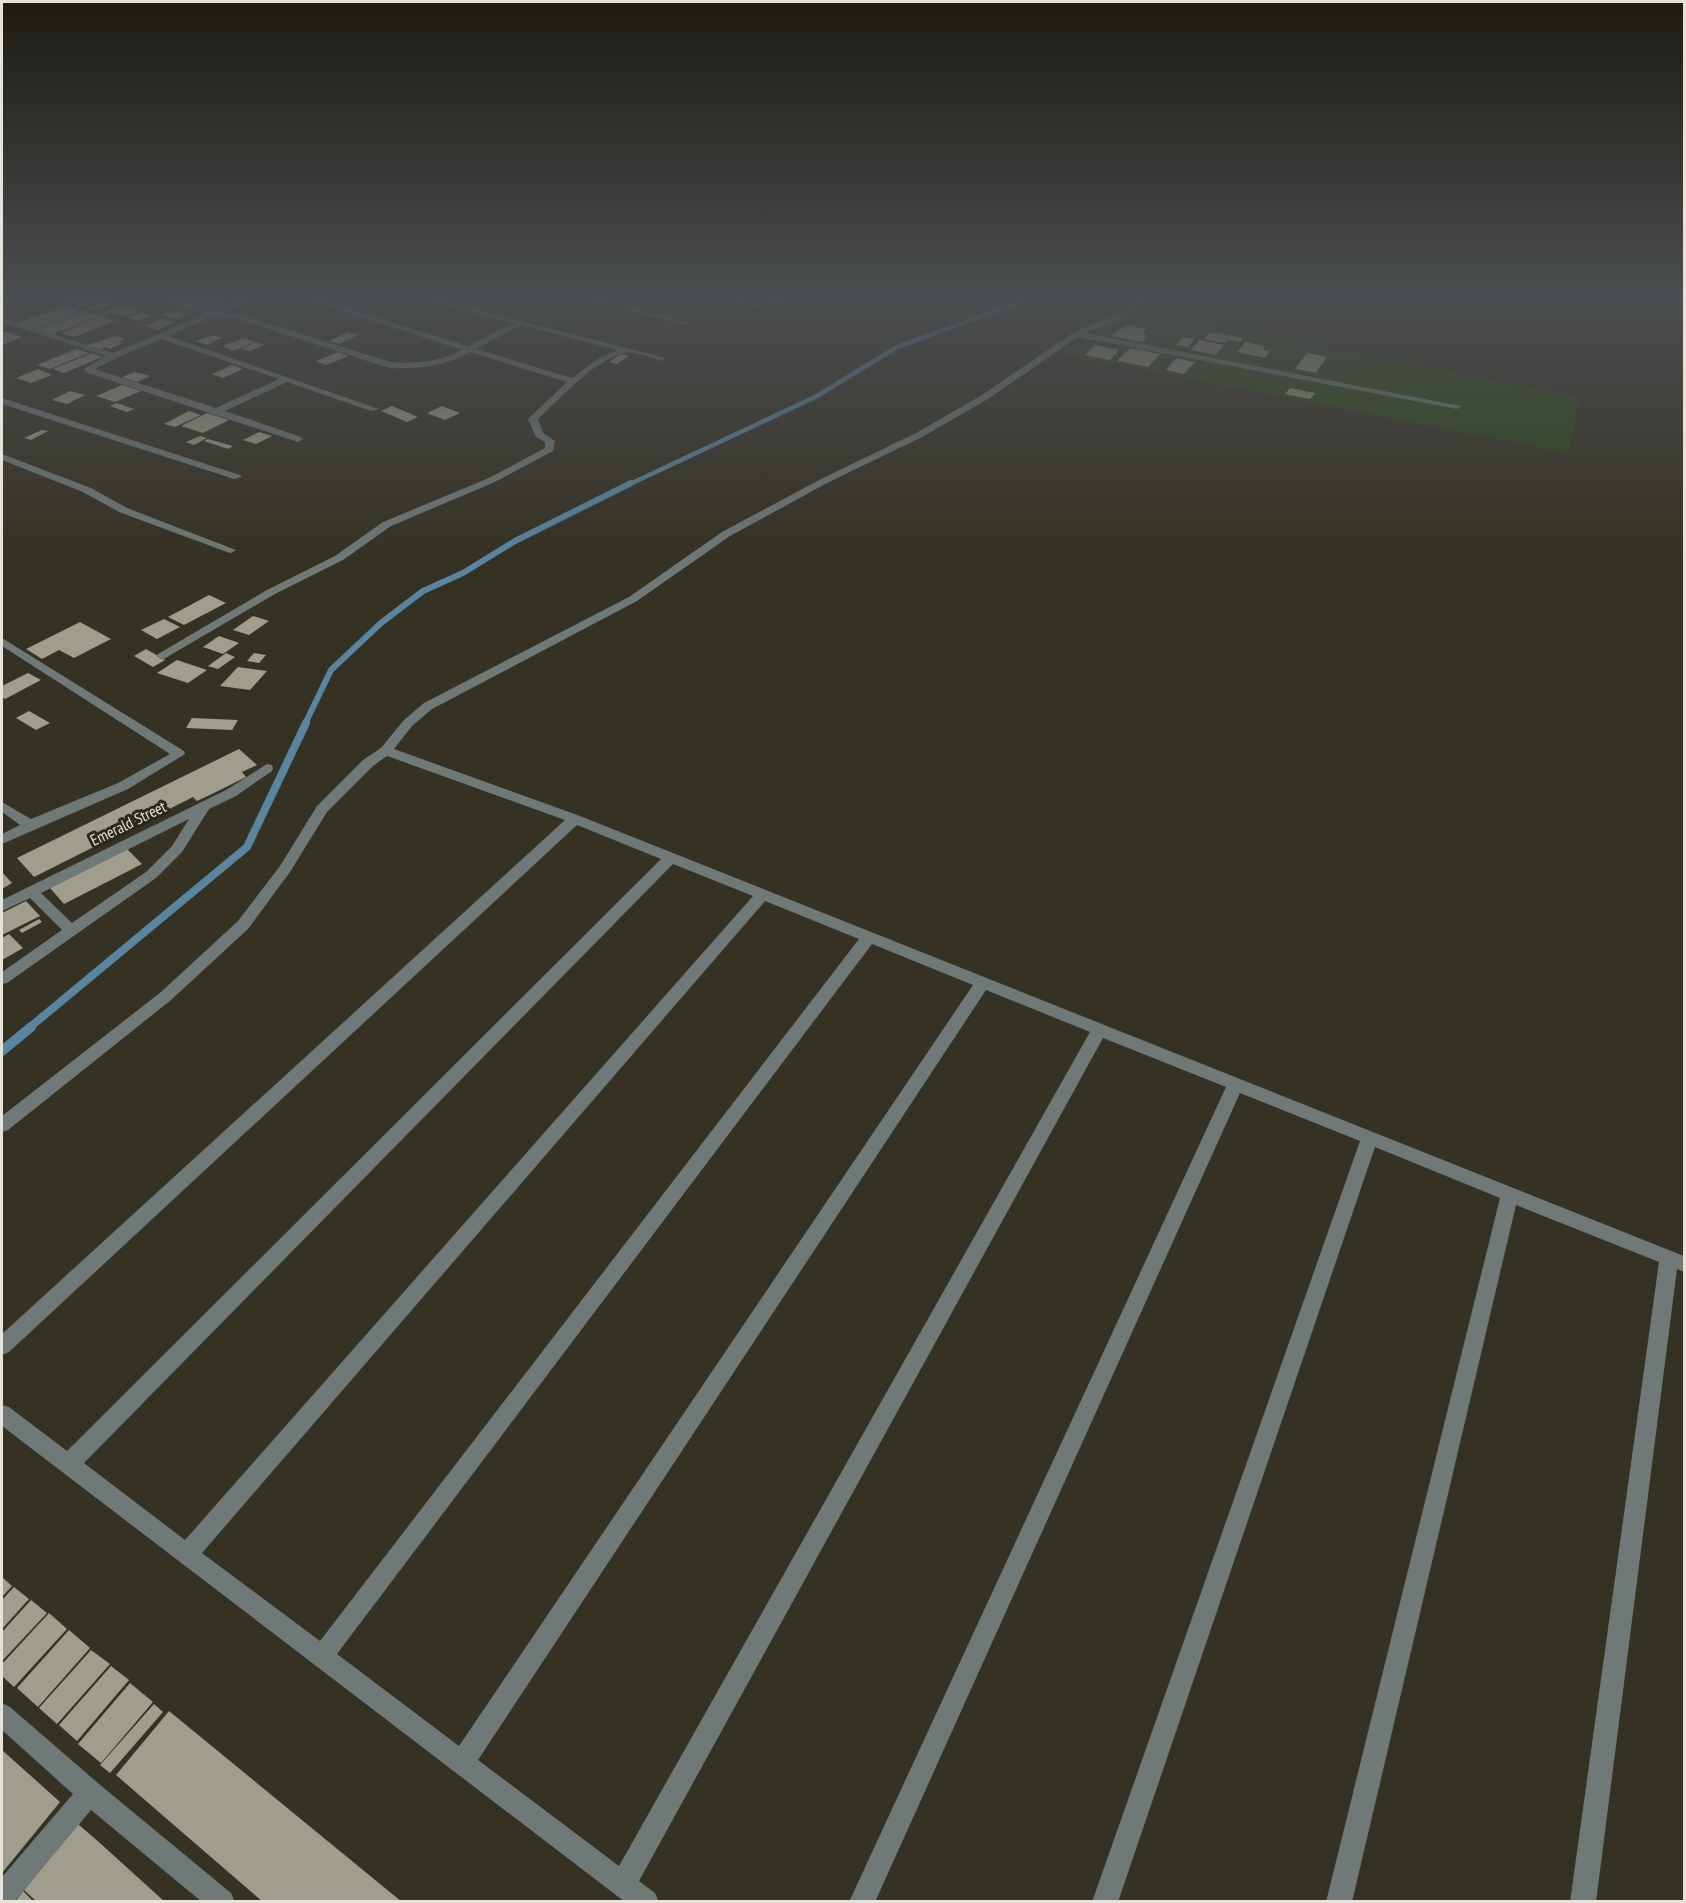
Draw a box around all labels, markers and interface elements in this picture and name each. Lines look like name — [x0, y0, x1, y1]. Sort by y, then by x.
street label: Emerald Street — [87, 796, 170, 850]

